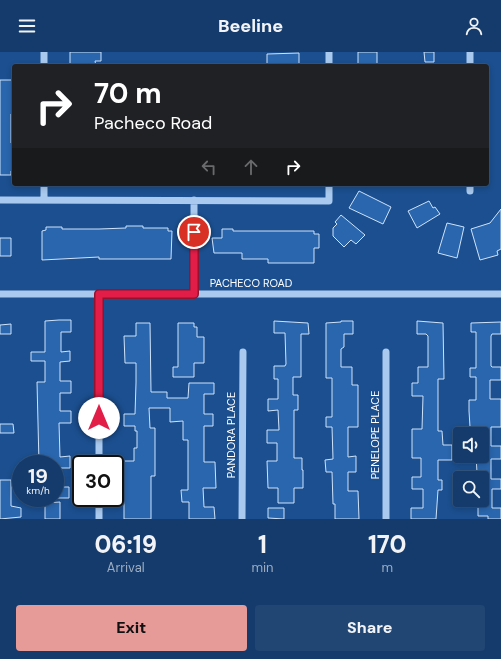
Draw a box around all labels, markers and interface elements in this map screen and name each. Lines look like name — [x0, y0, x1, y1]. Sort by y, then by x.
text: Beeline — [218, 14, 283, 38]
icon: menu — [16, 15, 38, 37]
icon: person — [463, 15, 485, 37]
text: 70 m — [94, 75, 162, 112]
icon: right — [28, 80, 80, 132]
text: Pacheco Road — [94, 111, 212, 135]
icon: left — [198, 156, 220, 178]
icon: ahead — [240, 156, 262, 178]
icon: right — [282, 156, 304, 178]
pin — [177, 215, 211, 249]
icon: arrive — [183, 221, 205, 243]
street label: PACHECO ROAD — [210, 276, 293, 290]
street label: PENELOPE PLACE — [368, 391, 382, 479]
street label: PANDORA PLACE — [224, 392, 238, 478]
position arrow — [78, 397, 120, 439]
map controls — [453, 427, 489, 507]
button: sound — [453, 427, 489, 463]
speed limit sign: 30 — [72, 455, 124, 507]
text: 19 — [28, 463, 48, 489]
button: search — [453, 471, 489, 507]
text: km/h — [26, 484, 50, 497]
text: 06:19 — [94, 529, 157, 560]
text: 1 — [258, 529, 267, 560]
text: 170 — [368, 529, 407, 560]
text: Arrival — [107, 559, 145, 576]
text: min — [251, 559, 274, 576]
text: m — [381, 559, 393, 576]
button: Exit — [16, 605, 247, 651]
button: Share — [255, 605, 485, 651]

